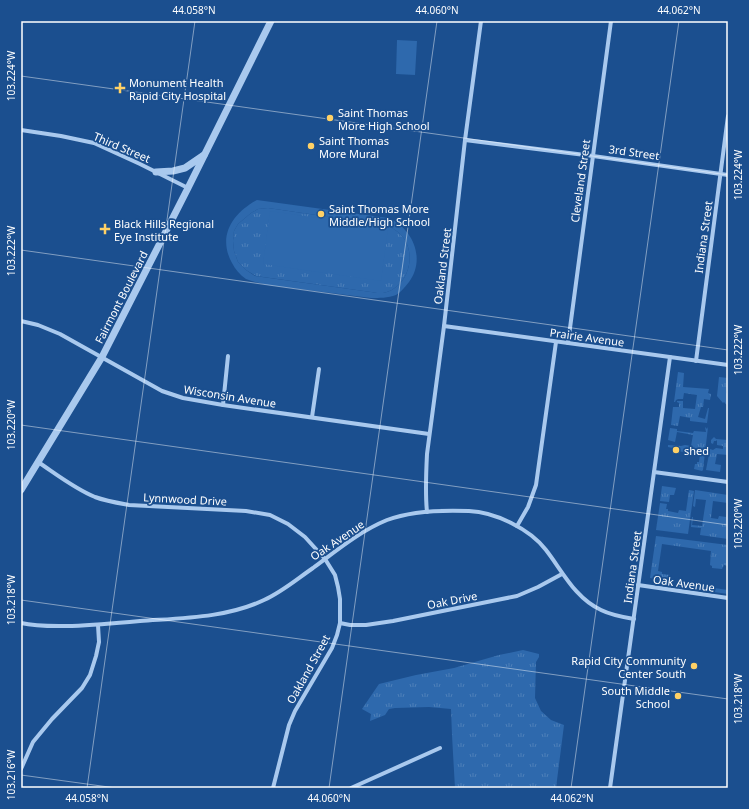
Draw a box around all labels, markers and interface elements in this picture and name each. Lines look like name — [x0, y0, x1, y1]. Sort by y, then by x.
text: 44.058°N — [172, 3, 216, 17]
text: 44.060°N — [415, 3, 459, 17]
text: 44.062°N — [657, 3, 701, 17]
text: 103.224°W — [4, 50, 18, 101]
place label: Monument Health Rapid City Hospital — [129, 75, 226, 103]
marker: Monument Health Rapid City Hospital — [114, 82, 126, 94]
place label: Saint Thomas More High School — [338, 105, 430, 133]
marker: Saint Thomas More High School — [325, 113, 335, 123]
street label: Third Street — [91, 128, 153, 166]
place label: Saint Thomas More Mural — [319, 133, 389, 161]
street label: Cleveland Street — [567, 138, 593, 223]
marker: Saint Thomas More Mural — [306, 141, 316, 151]
street label: 3rd Street — [608, 141, 660, 163]
text: 103.224°W — [731, 149, 745, 200]
street label: Indiana Street — [691, 200, 715, 274]
place label: Saint Thomas More Middle/High School — [329, 201, 430, 229]
marker: Saint Thomas More Middle/High School — [316, 209, 326, 219]
place label: Black Hills Regional Eye Institute — [114, 216, 214, 244]
marker: Black Hills Regional Eye Institute — [99, 223, 111, 235]
text: 103.222°W — [4, 225, 18, 276]
street label: Oakland Street — [430, 227, 454, 305]
street label: Fairmont Boulevard — [91, 248, 151, 346]
street label: Prairie Avenue — [549, 324, 625, 350]
text: 103.222°W — [731, 324, 745, 375]
street label: Wisconsin Avenue — [183, 381, 277, 411]
text: 103.220°W — [4, 399, 18, 450]
place label: shed — [684, 443, 709, 458]
marker: shed — [671, 445, 681, 455]
street label: Lynnwood Drive — [143, 489, 227, 509]
text: 103.220°W — [731, 498, 745, 549]
street label: Oak Avenue — [307, 516, 367, 564]
street label: Indiana Street — [620, 530, 644, 604]
street label: Oak Avenue — [652, 571, 716, 595]
text: 103.218°W — [4, 574, 18, 625]
street label: Oak Drive — [426, 588, 478, 612]
street label: Oakland Street — [283, 632, 333, 706]
place label: Rapid City Community Center South — [571, 653, 686, 681]
marker: Rapid City Community Center South — [689, 661, 699, 671]
text: 103.218°W — [731, 673, 745, 724]
place label: South Middle School — [601, 683, 670, 711]
marker: South Middle School — [673, 691, 683, 701]
text: 103.216°W — [4, 749, 18, 800]
text: 44.058°N — [65, 791, 109, 805]
text: 44.060°N — [307, 791, 351, 805]
text: 44.062°N — [550, 791, 594, 805]

